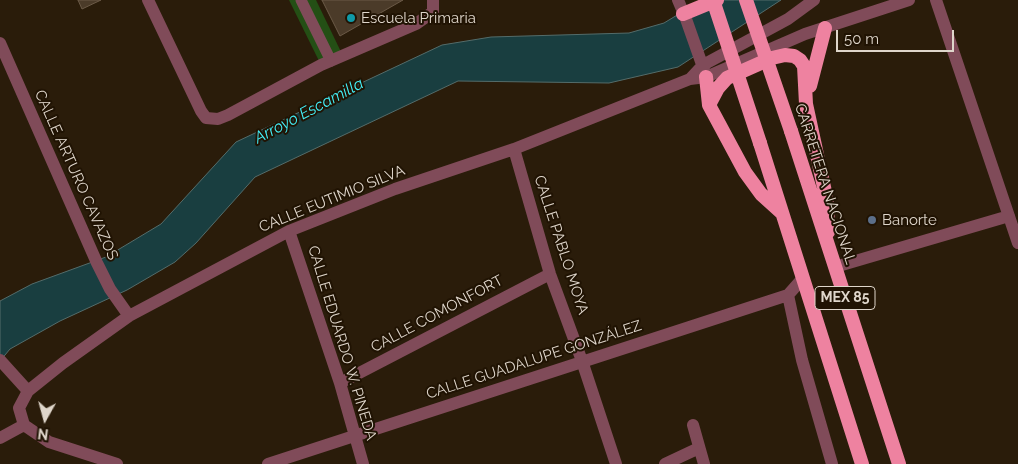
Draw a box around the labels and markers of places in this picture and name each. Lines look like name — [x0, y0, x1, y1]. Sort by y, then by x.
place label: Escuela Primaria — [361, 9, 476, 27]
marker: Escuela Primaria — [345, 12, 357, 24]
place label: Banorte — [882, 211, 937, 229]
marker: Banorte — [866, 214, 878, 226]

